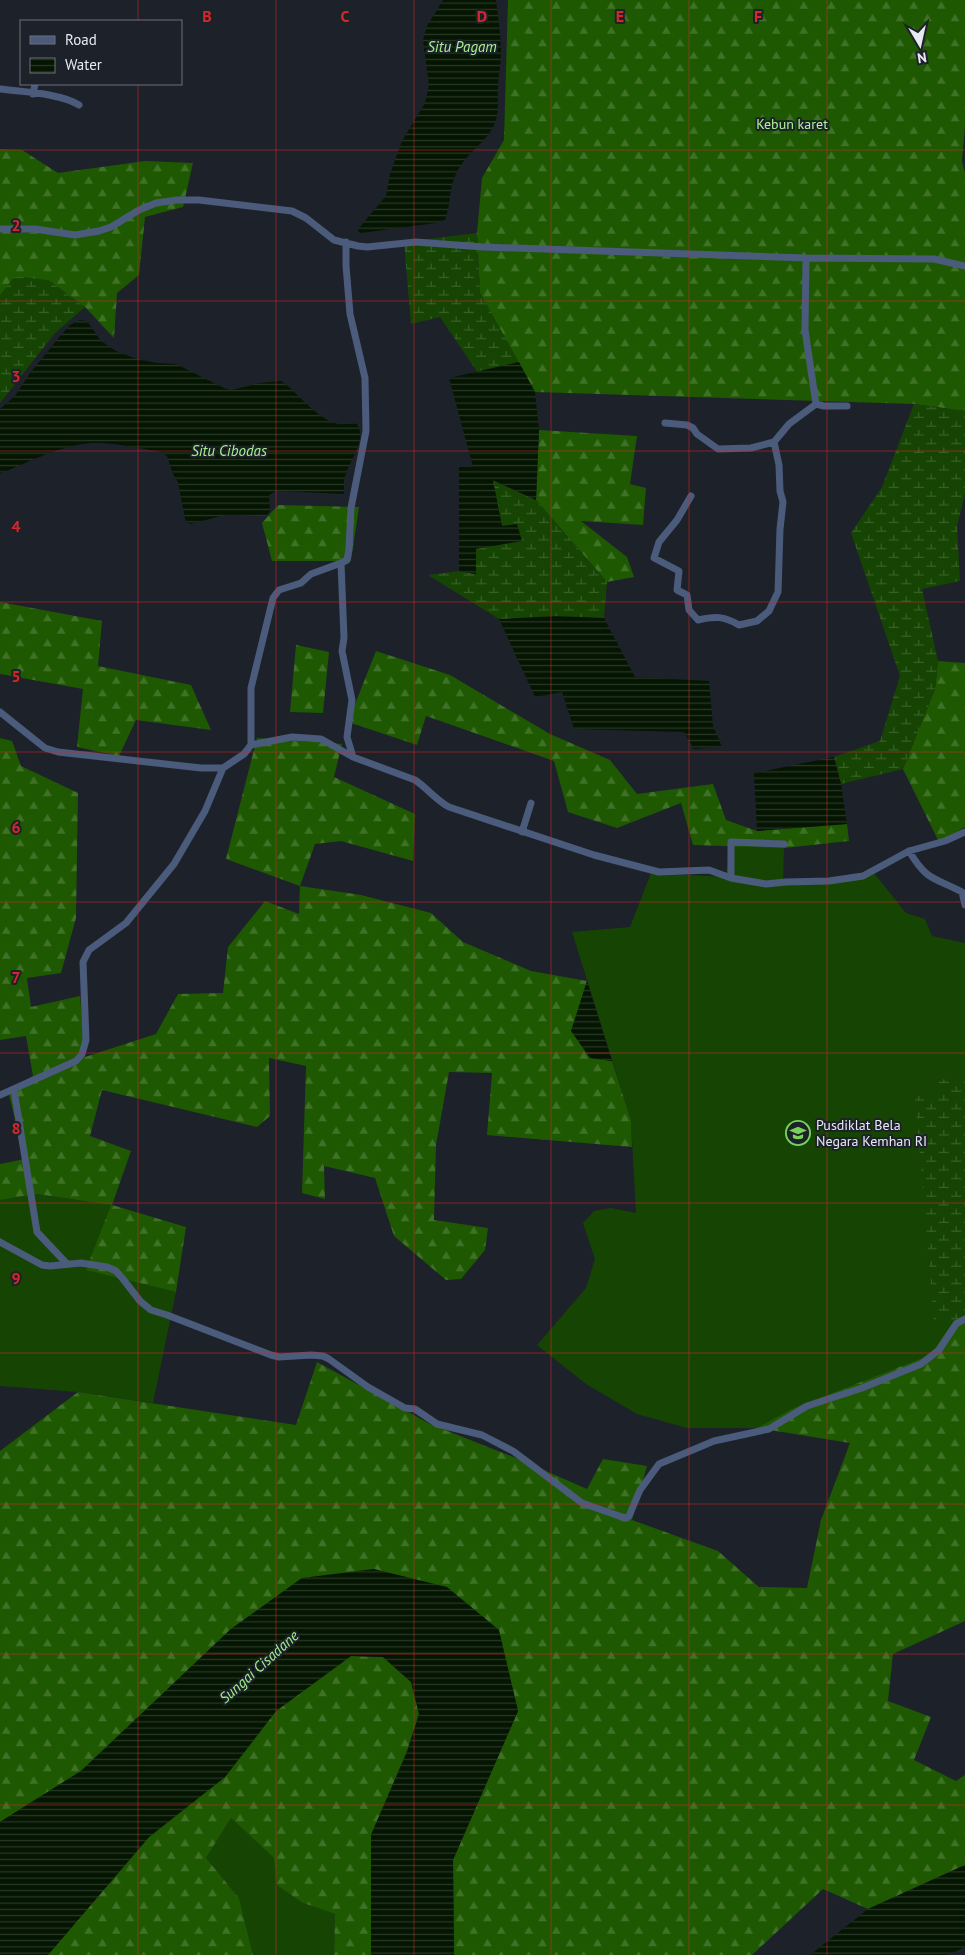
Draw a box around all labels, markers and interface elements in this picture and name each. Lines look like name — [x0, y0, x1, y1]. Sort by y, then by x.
text: B — [202, 6, 212, 26]
text: C — [341, 6, 350, 26]
text: D — [477, 6, 487, 26]
text: E — [616, 6, 624, 26]
text: F — [754, 6, 762, 26]
legend — [20, 20, 182, 85]
north arrow — [895, 20, 945, 70]
text: Road — [65, 30, 97, 49]
water label: Situ Pagam — [427, 37, 497, 56]
text: N — [916, 48, 928, 67]
text: Water — [65, 55, 102, 74]
park label: Kebun karet — [756, 115, 828, 133]
text: 2 — [11, 215, 21, 235]
text: 3 — [11, 366, 21, 386]
water label: Situ Cibodas — [191, 441, 267, 460]
text: 4 — [11, 516, 21, 536]
text: 5 — [11, 666, 21, 686]
text: 6 — [11, 817, 21, 837]
text: 7 — [11, 967, 21, 987]
place label: Pusdiklat Bela Negara Kemhan RI — [816, 1116, 927, 1150]
text: 8 — [11, 1118, 21, 1138]
school or university icon: Pusdiklat Bela Negara Kemhan RI — [785, 1120, 811, 1146]
text: 9 — [11, 1268, 21, 1288]
water label: Sungai Cisadane — [215, 1626, 302, 1707]

